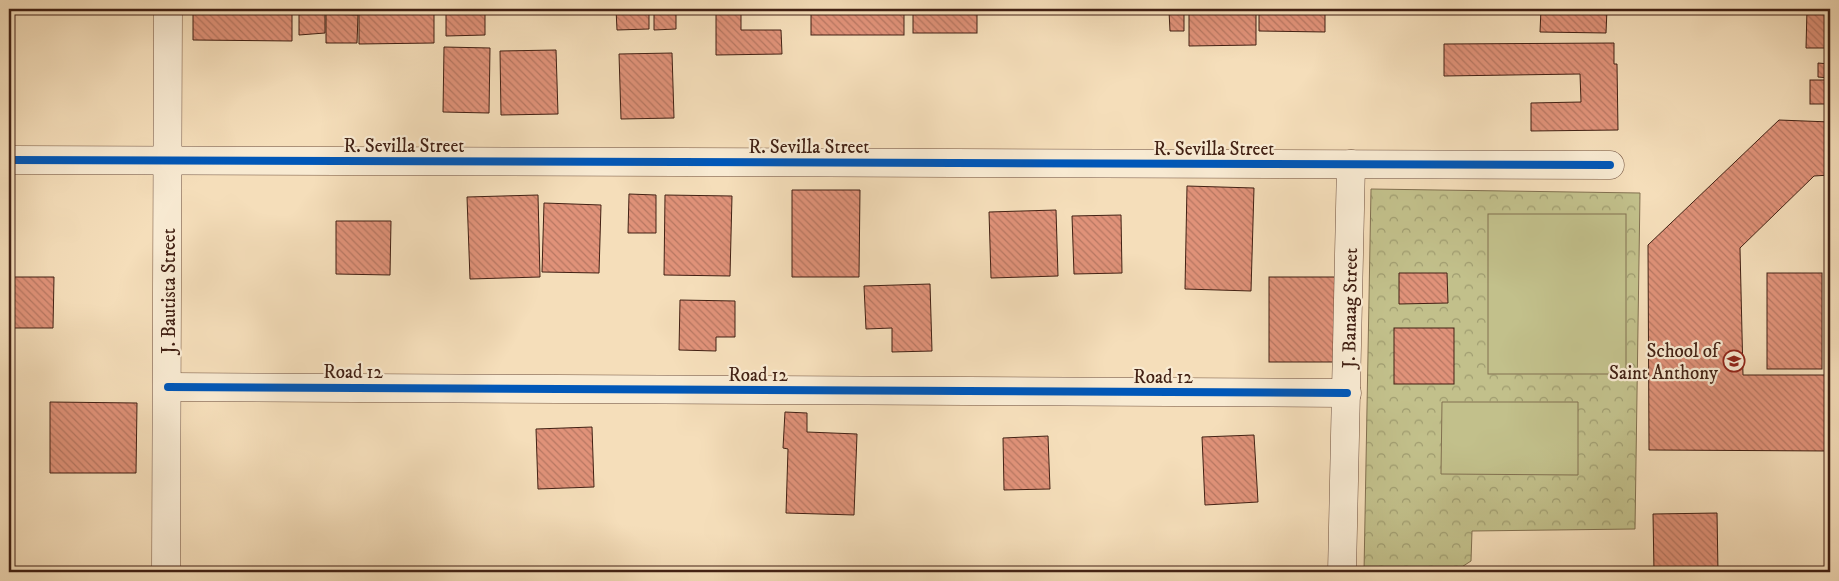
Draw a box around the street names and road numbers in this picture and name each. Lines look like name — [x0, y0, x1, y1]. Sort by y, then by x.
street label: R. Sevilla Street — [344, 135, 464, 158]
street label: R. Sevilla Street — [749, 136, 869, 159]
street label: R. Sevilla Street — [1154, 138, 1274, 161]
street label: J. Bautista Street — [158, 228, 181, 356]
street label: J. Banaag Street — [1338, 248, 1363, 370]
street label: Road 12 — [323, 361, 384, 384]
street label: Road 12 — [728, 364, 789, 387]
street label: Road 12 — [1133, 366, 1194, 389]

